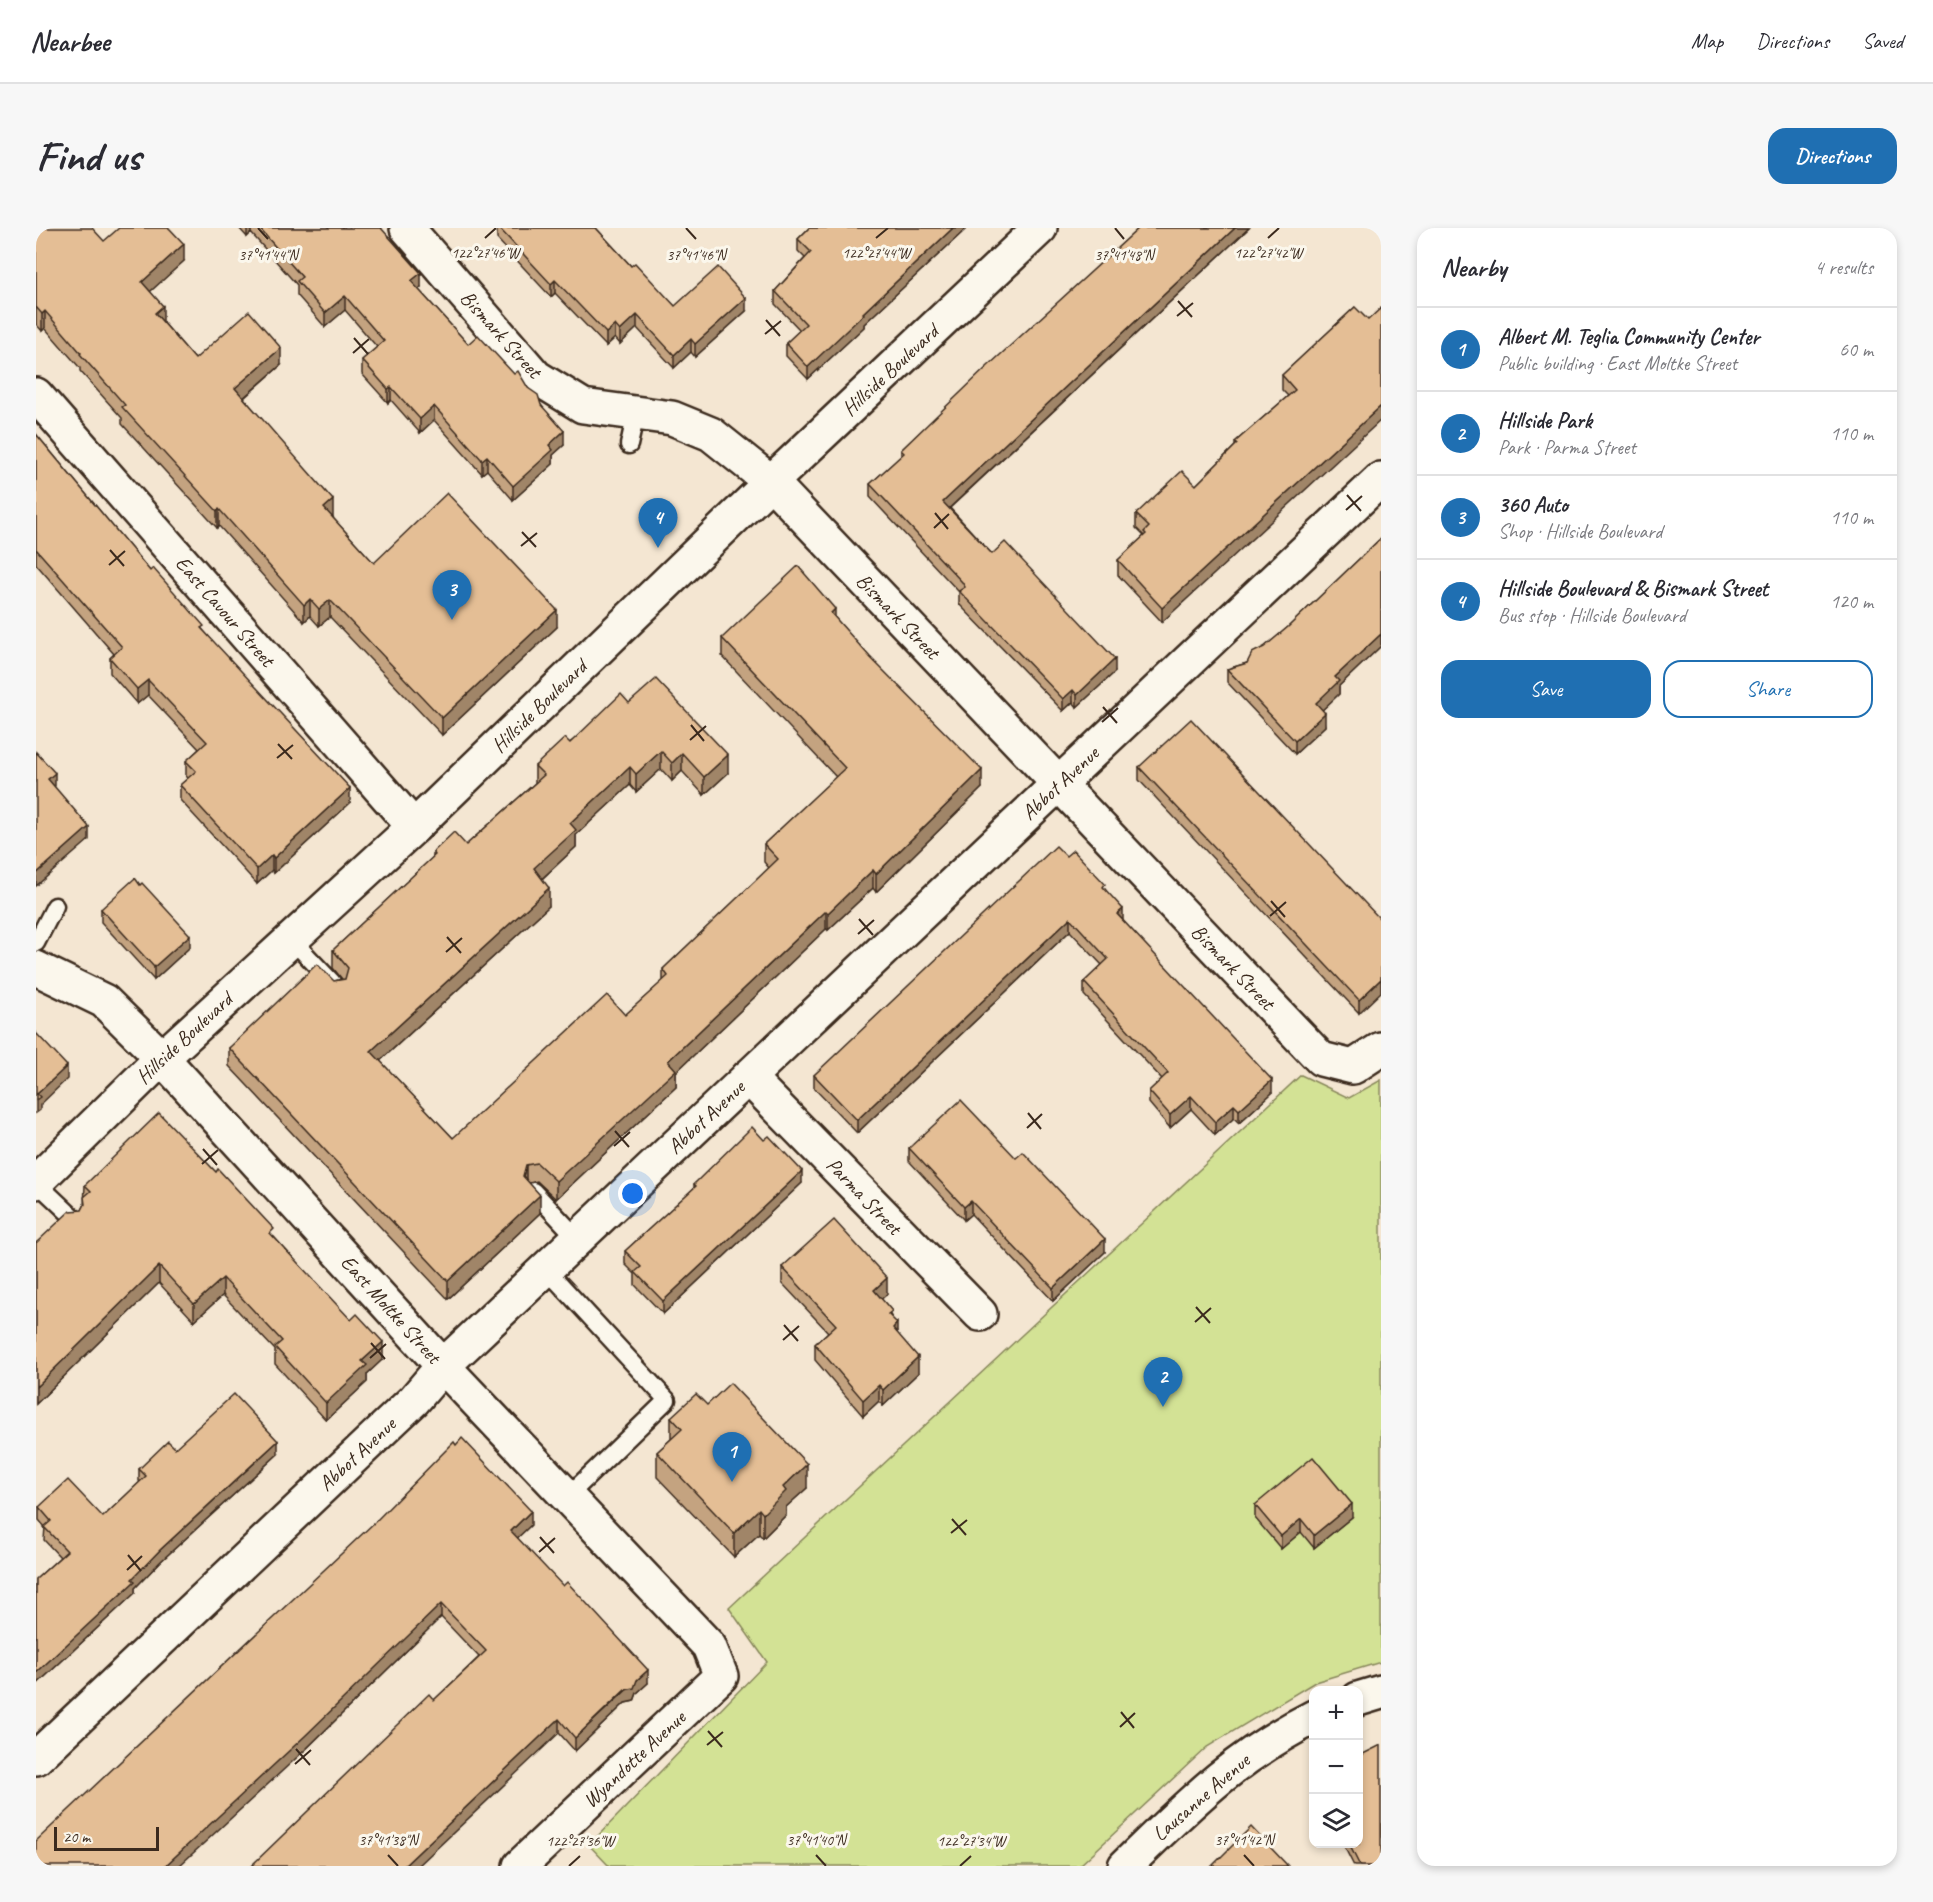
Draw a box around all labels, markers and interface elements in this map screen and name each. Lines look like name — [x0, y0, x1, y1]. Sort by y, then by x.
text: Nearbee — [30, 24, 110, 59]
text: Map — [1691, 28, 1723, 54]
text: Directions — [1756, 28, 1829, 54]
text: Saved — [1862, 28, 1903, 54]
button: Directions — [1768, 128, 1897, 184]
text: Find us — [36, 130, 141, 183]
text: 122°27'46"W — [451, 244, 522, 263]
text: 122°27'44"W — [842, 244, 913, 263]
text: 122°27'42"W — [1234, 244, 1305, 263]
text: 37°41'44"N — [238, 246, 301, 265]
text: 37°41'46"N — [666, 246, 729, 265]
text: 37°41'48"N — [1094, 246, 1157, 265]
text: Nearby — [1441, 251, 1506, 284]
text: 4 results — [1814, 255, 1873, 280]
street label: Bismark Street — [455, 285, 549, 385]
street label: Hillside Boulevard — [836, 316, 946, 421]
text: Albert M. Teglia Community Center — [1498, 323, 1759, 351]
text: 1 — [1456, 337, 1465, 362]
text: 60 m — [1839, 337, 1873, 362]
text: Public building · East Moltke Street — [1498, 351, 1737, 376]
text: Hillside Park — [1498, 407, 1592, 435]
text: 2 — [1456, 421, 1465, 446]
text: 110 m — [1830, 421, 1873, 446]
text: Park · Parma Street — [1498, 435, 1636, 460]
text: 360 Auto — [1498, 491, 1568, 519]
pin: 4 — [638, 498, 678, 548]
text: 3 — [1456, 505, 1465, 530]
text: 110 m — [1830, 505, 1873, 530]
text: Shop · Hillside Boulevard — [1498, 519, 1662, 544]
street label: East Cavour Street — [170, 550, 281, 673]
street label: Bismark Street — [851, 568, 947, 666]
pin: 3 — [432, 570, 472, 620]
text: Hillside Boulevard & Bismark Street — [1498, 575, 1768, 603]
text: 4 — [1456, 589, 1465, 614]
text: 120 m — [1830, 589, 1873, 614]
text: Bus stop · Hillside Boulevard — [1498, 603, 1686, 628]
street label: Hillside Boulevard — [486, 651, 595, 758]
button: Save — [1441, 660, 1651, 718]
button: Share — [1663, 660, 1873, 718]
street label: Abbot Avenue — [1016, 739, 1106, 825]
street label: Bismark Street — [1186, 919, 1282, 1017]
street label: Hillside Boulevard — [130, 984, 240, 1089]
street label: Abbot Avenue — [662, 1073, 752, 1159]
street label: Parma Street — [821, 1152, 909, 1242]
your location — [618, 1179, 647, 1208]
street label: East Moltke Street — [335, 1249, 448, 1370]
pin: 2 — [1144, 1358, 1182, 1407]
street label: Abbot Avenue — [313, 1410, 403, 1496]
pin: 1 — [712, 1432, 752, 1482]
map controls — [1309, 1686, 1363, 1848]
button: + — [1309, 1686, 1363, 1740]
street label: Wyandotte Avenue — [577, 1704, 692, 1813]
button: − — [1309, 1740, 1363, 1794]
street label: Lausanne Avenue — [1147, 1746, 1257, 1846]
button: layers — [1309, 1794, 1363, 1848]
scale bar — [54, 1824, 159, 1852]
text: 20 m — [63, 1827, 90, 1847]
text: 37°41'38"N — [358, 1831, 421, 1850]
text: 37°41'40"N — [786, 1831, 849, 1850]
text: 37°41'42"N — [1214, 1831, 1277, 1850]
text: 122°27'36"W — [546, 1832, 617, 1851]
text: 122°27'34"W — [937, 1832, 1008, 1851]

